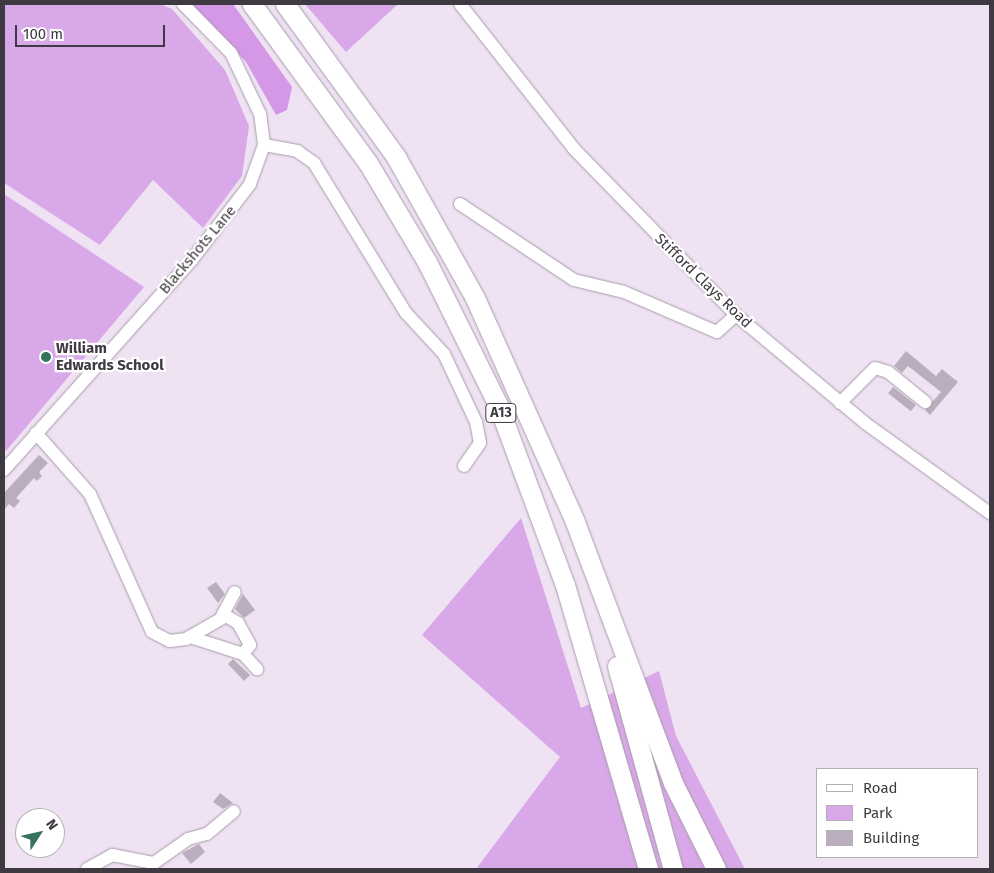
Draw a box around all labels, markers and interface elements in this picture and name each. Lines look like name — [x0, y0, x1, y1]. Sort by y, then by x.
scale bar — [18, 15, 168, 47]
text: 100 m — [23, 25, 63, 43]
street label: Blackshots Lane — [156, 202, 240, 298]
street label: Stifford Clays Road — [651, 230, 755, 332]
place label: William Edwards School — [56, 339, 164, 374]
marker: William Edwards School — [40, 351, 52, 363]
road number: A13 — [485, 402, 517, 424]
legend — [816, 768, 979, 858]
text: Road — [863, 779, 898, 797]
text: Park — [863, 804, 893, 822]
north arrow — [15, 808, 65, 858]
text: N — [42, 816, 62, 833]
text: Building — [863, 829, 919, 847]

